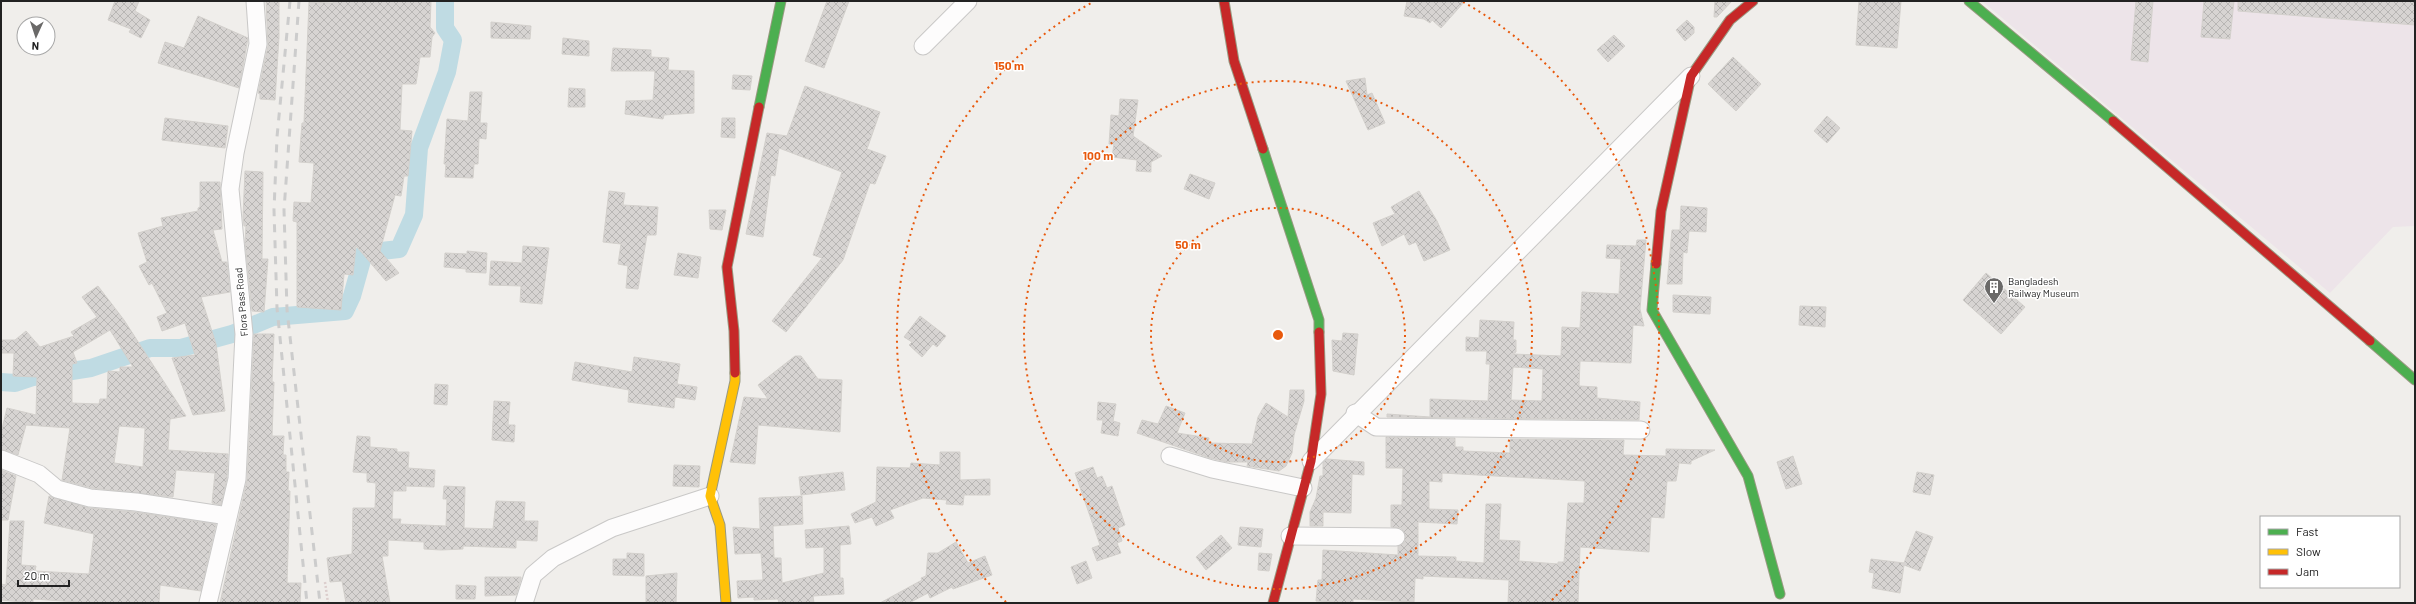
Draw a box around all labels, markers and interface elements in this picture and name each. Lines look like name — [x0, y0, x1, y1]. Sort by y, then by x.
north arrow — [16, 16, 56, 56]
text: N — [31, 40, 39, 53]
text: 150 m — [994, 58, 1024, 72]
text: 100 m — [1083, 148, 1113, 162]
text: 50 m — [1175, 237, 1201, 251]
street label: Flora Pass Road — [232, 267, 250, 337]
place label: Bangladesh Railway Museum — [2008, 275, 2079, 299]
building icon: Bangladesh Railway Museum — [1983, 276, 2005, 304]
centre of rings — [1271, 328, 1285, 342]
legend — [2260, 516, 2400, 588]
text: Fast — [2296, 524, 2319, 538]
text: Slow — [2296, 544, 2321, 558]
scale bar — [18, 562, 69, 588]
text: Jam — [2296, 564, 2319, 578]
text: 20 m — [24, 568, 50, 582]

